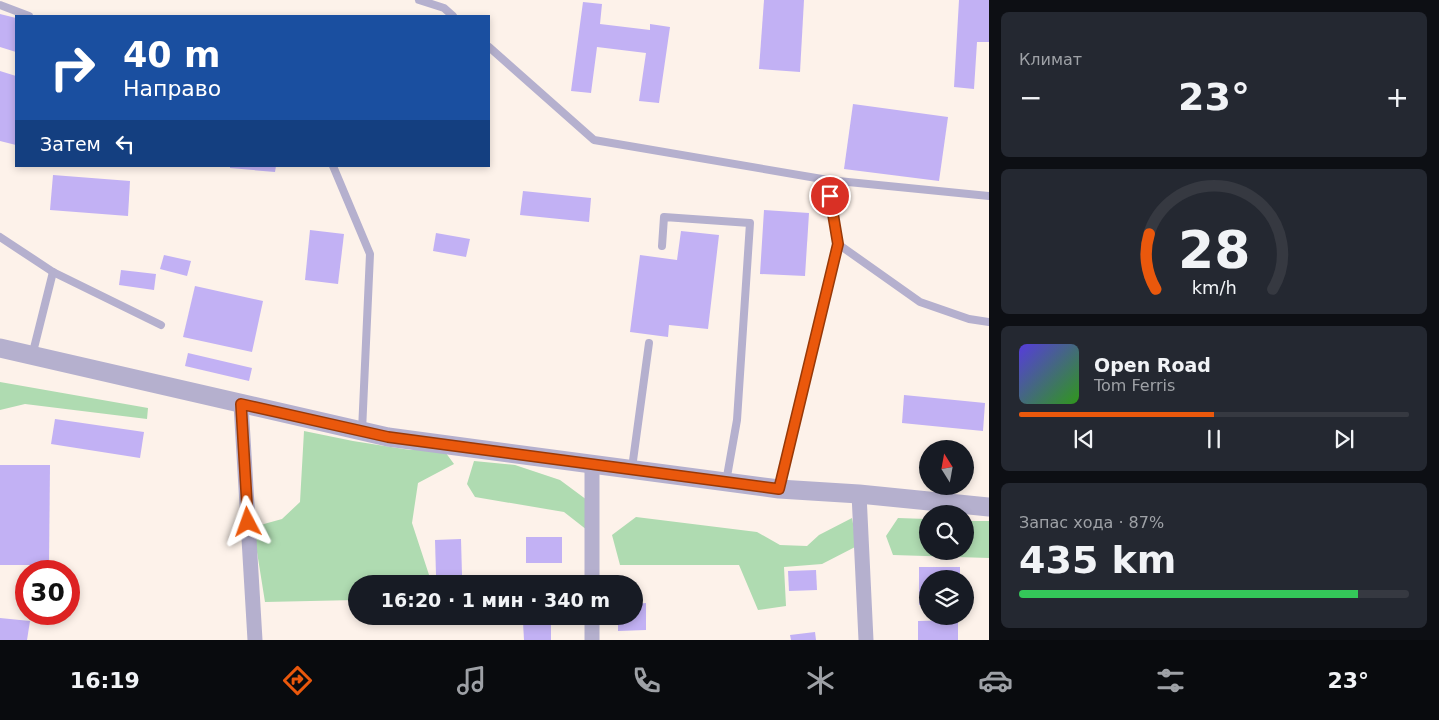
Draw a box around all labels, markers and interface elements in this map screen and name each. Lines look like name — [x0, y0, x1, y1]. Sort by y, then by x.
icon: right — [40, 35, 105, 100]
text: 40 m — [123, 35, 220, 75]
text: Климат — [1019, 50, 1082, 69]
text: 23° — [1178, 75, 1250, 119]
text: Направо — [123, 76, 221, 101]
text: − — [1019, 81, 1042, 114]
text: + — [1386, 81, 1409, 114]
icon: left — [111, 130, 139, 158]
text: Затем — [40, 133, 101, 155]
pin — [809, 175, 851, 217]
icon: arrive — [816, 182, 844, 210]
text: 28 — [1178, 220, 1250, 280]
text: km/h — [1191, 277, 1237, 298]
text: Open Road — [1094, 354, 1211, 376]
text: Tom Ferris — [1094, 376, 1175, 395]
icon: previous — [1070, 425, 1098, 453]
icon: pause — [1200, 425, 1228, 453]
icon: next — [1330, 425, 1358, 453]
north arrow — [919, 440, 974, 495]
map controls — [919, 440, 974, 625]
position arrow — [221, 495, 273, 547]
button: search — [919, 505, 974, 560]
text: Запас хода · 87% — [1019, 513, 1164, 532]
text: 435 km — [1019, 538, 1176, 582]
speed limit sign: 30 — [15, 560, 80, 625]
button: layers — [919, 570, 974, 625]
text: 16:20 · 1 мин · 340 m — [381, 589, 610, 611]
icon: directions — [280, 663, 315, 698]
icon: music — [454, 663, 489, 698]
icon: phone — [629, 663, 664, 698]
icon: climate — [803, 663, 838, 698]
icon: car — [978, 663, 1013, 698]
icon: filters — [1153, 663, 1188, 698]
text: 16:19 — [70, 668, 140, 693]
text: 23° — [1327, 668, 1369, 693]

